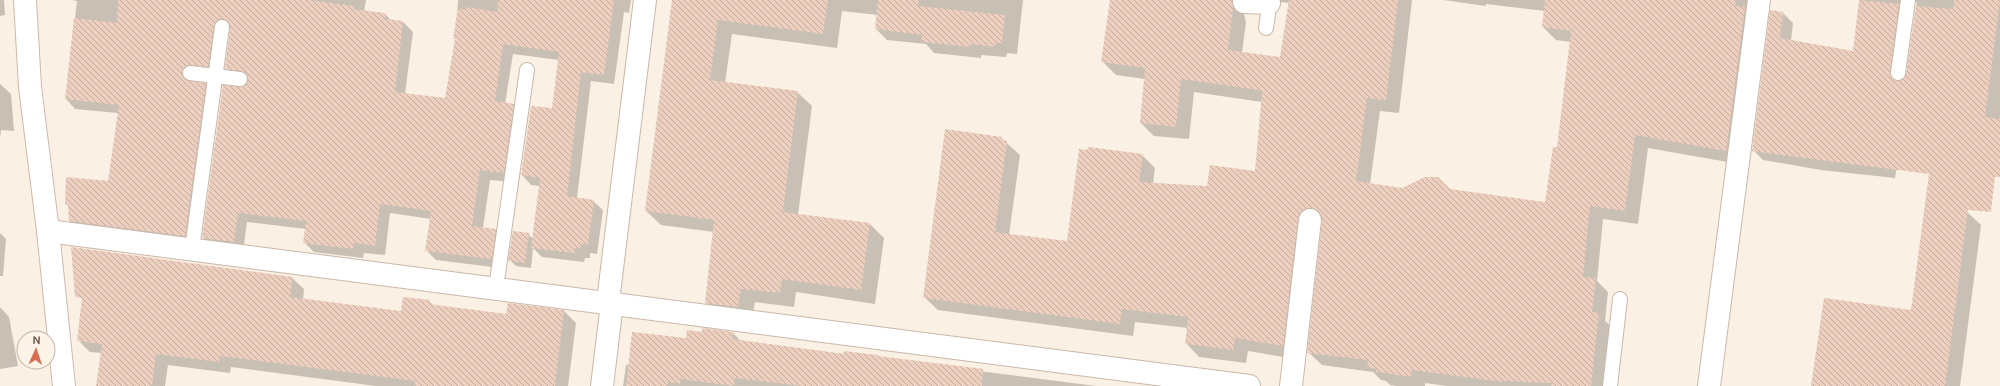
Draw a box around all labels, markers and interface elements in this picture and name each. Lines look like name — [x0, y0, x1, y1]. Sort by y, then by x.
north arrow — [16, 330, 56, 370]
text: N — [32, 334, 41, 346]

